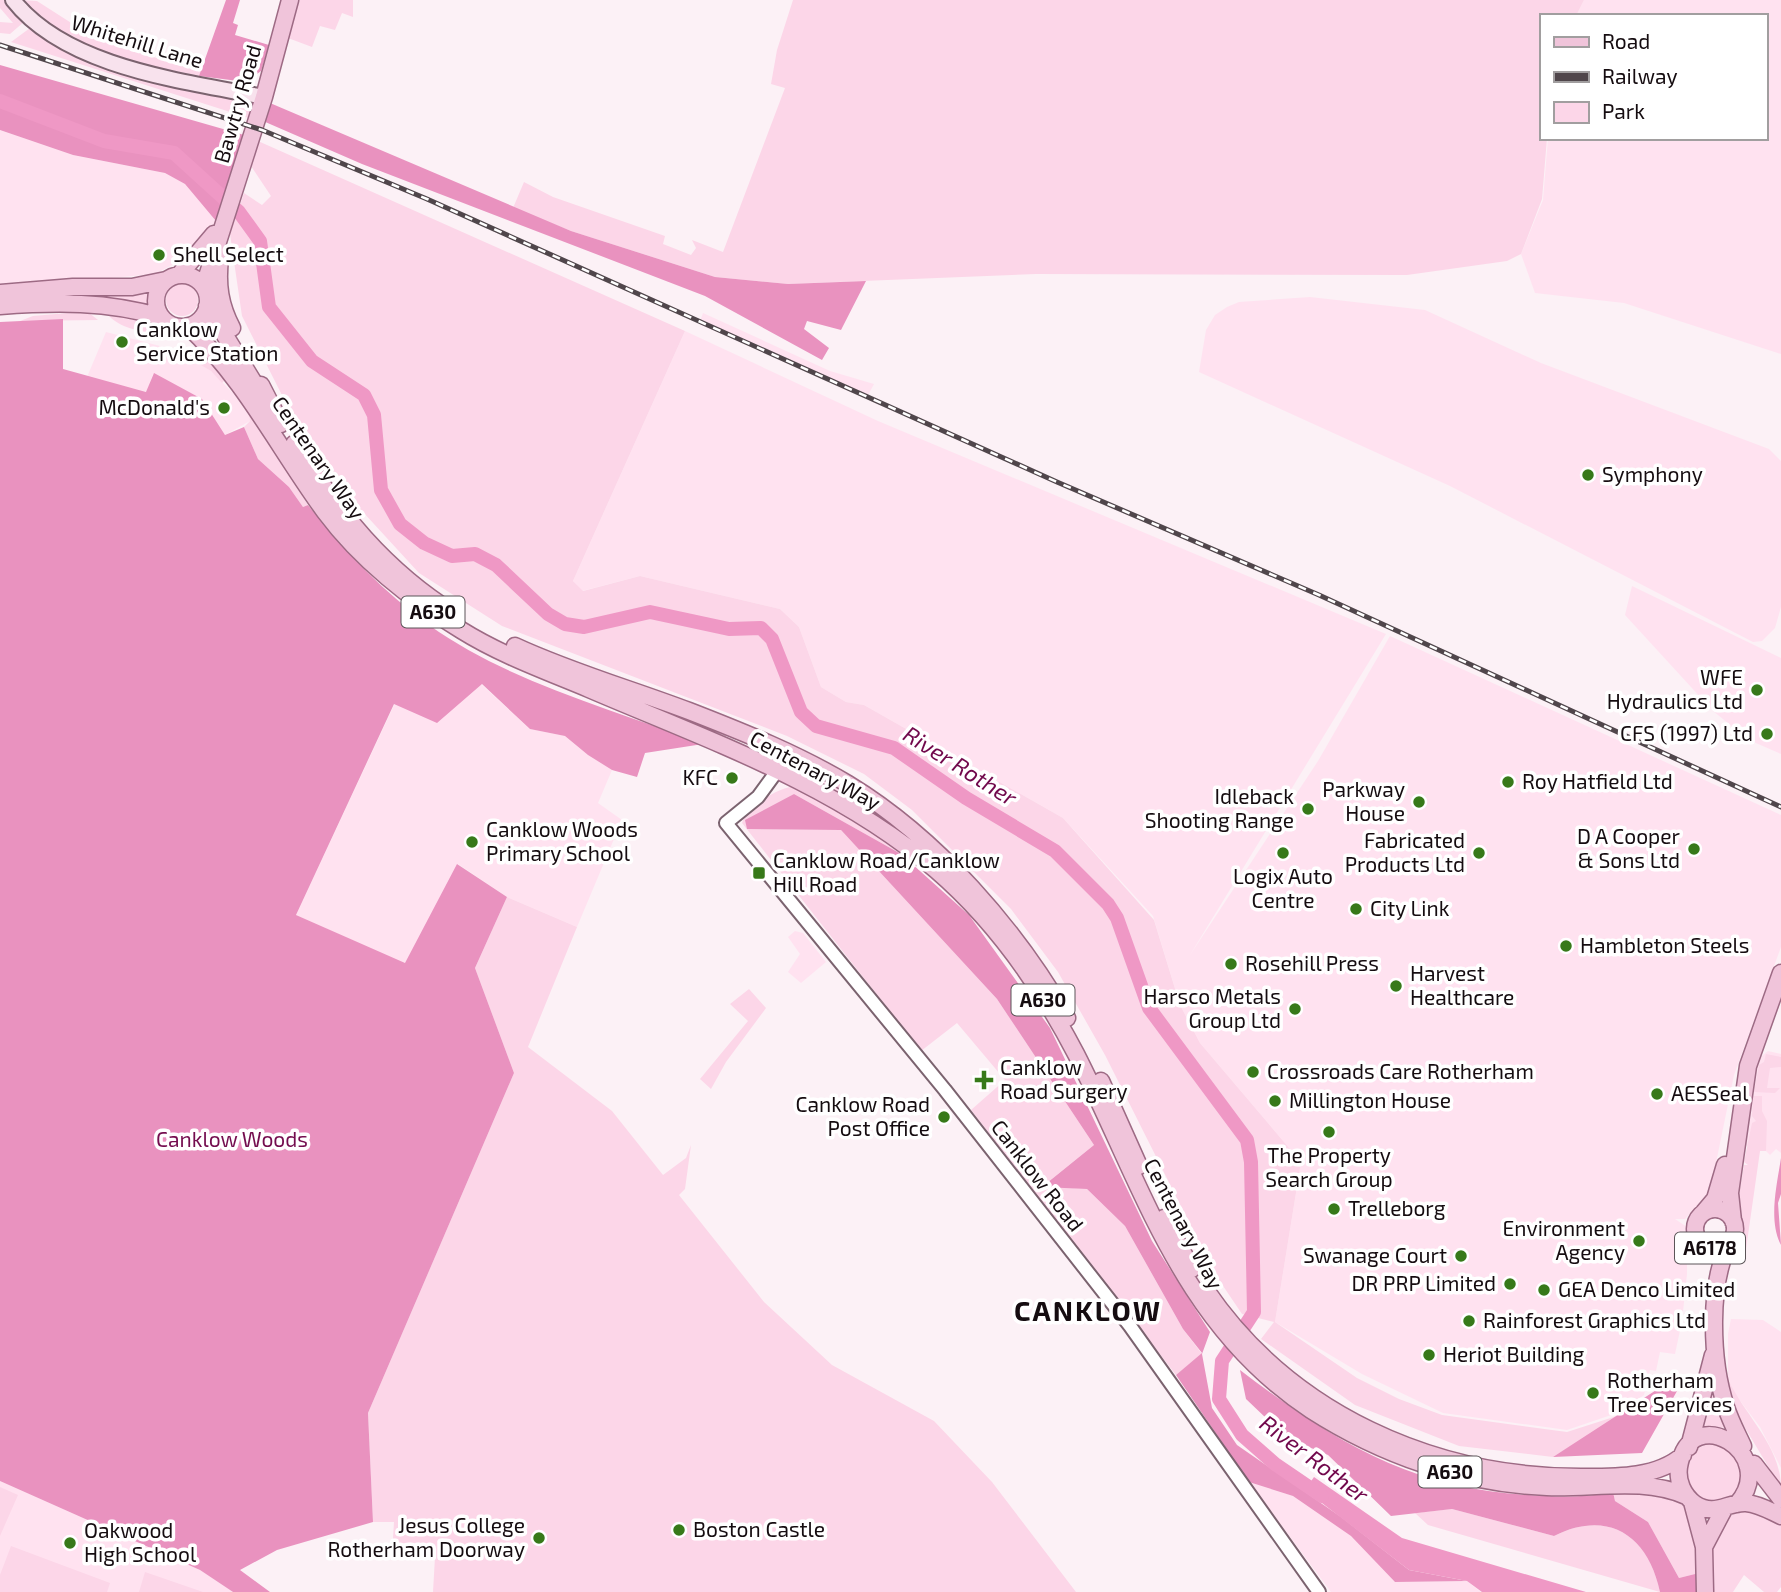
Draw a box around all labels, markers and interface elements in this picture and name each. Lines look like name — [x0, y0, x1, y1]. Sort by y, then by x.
street label: Whitehill Lane — [69, 9, 206, 72]
legend — [1540, 14, 1767, 140]
text: Road — [1602, 28, 1650, 53]
street label: Bawtry Road — [208, 42, 265, 166]
text: Railway — [1602, 63, 1678, 88]
text: Park — [1602, 98, 1645, 123]
place label: Shell Select — [173, 241, 284, 266]
marker: Shell Select — [151, 247, 167, 263]
place label: Canklow Service Station — [136, 316, 278, 365]
marker: Canklow Service Station — [114, 334, 130, 350]
street label: Centenary Way — [268, 391, 371, 523]
place label: McDonald's — [98, 394, 210, 419]
marker: McDonald's — [216, 400, 232, 416]
place label: Symphony — [1602, 461, 1703, 486]
marker: Symphony — [1580, 467, 1596, 483]
road number: A630 — [402, 596, 464, 628]
place label: WFE Hydraulics Ltd — [1607, 664, 1743, 713]
marker: WFE Hydraulics Ltd — [1749, 682, 1765, 698]
water label: River Rother — [899, 719, 1023, 812]
place label: CFS (1997) Ltd — [1620, 720, 1753, 745]
street label: Centenary Way — [746, 725, 885, 815]
marker: CFS (1997) Ltd — [1759, 726, 1775, 742]
place label: KFC — [682, 764, 718, 789]
place label: Roy Hatfield Ltd — [1522, 768, 1673, 793]
marker: KFC — [724, 770, 740, 786]
marker: Roy Hatfield Ltd — [1500, 774, 1516, 790]
place label: Parkway House — [1322, 776, 1405, 825]
place label: Idleback Shooting Range — [1145, 783, 1294, 832]
marker: Parkway House — [1411, 794, 1427, 810]
marker: Idleback Shooting Range — [1300, 801, 1316, 817]
place label: Canklow Woods Primary School — [486, 816, 638, 865]
place label: D A Cooper & Sons Ltd — [1577, 823, 1681, 872]
place label: Fabricated Products Ltd — [1345, 827, 1465, 876]
marker: Canklow Woods Primary School — [464, 834, 480, 850]
marker: D A Cooper & Sons Ltd — [1686, 841, 1702, 857]
marker: Logix Auto Centre — [1275, 845, 1291, 861]
marker: Fabricated Products Ltd — [1471, 845, 1487, 861]
place label: Canklow Road/Canklow Hill Road — [773, 847, 1000, 896]
place label: Logix Auto Centre — [1233, 863, 1333, 912]
marker: Canklow Road/Canklow Hill Road — [751, 865, 767, 881]
place label: City Link — [1370, 895, 1450, 920]
marker: City Link — [1348, 901, 1364, 917]
place label: Hambleton Steels — [1580, 932, 1749, 957]
marker: Hambleton Steels — [1558, 938, 1574, 954]
place label: Rosehill Press — [1245, 950, 1379, 975]
marker: Rosehill Press — [1223, 956, 1239, 972]
place label: Harvest Healthcare — [1410, 960, 1514, 1009]
marker: Harvest Healthcare — [1388, 978, 1404, 994]
place label: Harsco Metals Group Ltd — [1144, 983, 1281, 1032]
road number: A630 — [1012, 984, 1074, 1016]
marker: Harsco Metals Group Ltd — [1287, 1001, 1303, 1017]
place label: Canklow Road Surgery — [1000, 1054, 1128, 1103]
place label: Crossroads Care Rotherham — [1267, 1058, 1534, 1083]
marker: Crossroads Care Rotherham — [1245, 1064, 1261, 1080]
marker: Canklow Road Surgery — [974, 1070, 994, 1090]
place label: AESSeal — [1671, 1080, 1749, 1105]
marker: AESSeal — [1649, 1086, 1665, 1102]
place label: Millington House — [1289, 1087, 1451, 1112]
place label: Canklow Road Post Office — [796, 1091, 930, 1140]
marker: Millington House — [1267, 1093, 1283, 1109]
marker: Canklow Road Post Office — [936, 1109, 952, 1125]
street label: Canklow Road — [987, 1114, 1089, 1236]
marker: The Property Search Group — [1321, 1124, 1337, 1140]
park label: Canklow Woods — [156, 1126, 308, 1151]
place label: The Property Search Group — [1265, 1142, 1393, 1191]
street label: Centenary Way — [1139, 1154, 1229, 1293]
place label: Trelleborg — [1348, 1195, 1446, 1220]
marker: Trelleborg — [1326, 1201, 1342, 1217]
place label: Environment Agency — [1503, 1215, 1625, 1264]
road number: A6178 — [1675, 1232, 1745, 1264]
marker: Environment Agency — [1631, 1233, 1647, 1249]
place label: Swanage Court — [1303, 1242, 1447, 1267]
marker: Swanage Court — [1453, 1248, 1469, 1264]
place label: DR PRP Limited — [1351, 1270, 1496, 1295]
marker: DR PRP Limited — [1502, 1276, 1518, 1292]
place label: GEA Denco Limited — [1558, 1276, 1735, 1301]
marker: GEA Denco Limited — [1536, 1282, 1552, 1298]
district label: CANKLOW — [1014, 1293, 1162, 1327]
place label: Rainforest Graphics Ltd — [1483, 1307, 1706, 1332]
marker: Rainforest Graphics Ltd — [1461, 1313, 1477, 1329]
place label: Heriot Building — [1443, 1341, 1584, 1366]
marker: Heriot Building — [1421, 1347, 1437, 1363]
place label: Rotherham Tree Services — [1607, 1367, 1733, 1416]
marker: Rotherham Tree Services — [1585, 1385, 1601, 1401]
water label: River Rother — [1255, 1408, 1375, 1509]
road number: A630 — [1418, 1456, 1482, 1488]
place label: Jesus College Rotherham Doorway — [327, 1512, 525, 1561]
place label: Boston Castle — [693, 1516, 825, 1541]
place label: Oakwood High School — [84, 1517, 197, 1566]
marker: Boston Castle — [671, 1522, 687, 1538]
marker: Jesus College Rotherham Doorway — [531, 1530, 547, 1546]
marker: Oakwood High School — [62, 1535, 78, 1551]

